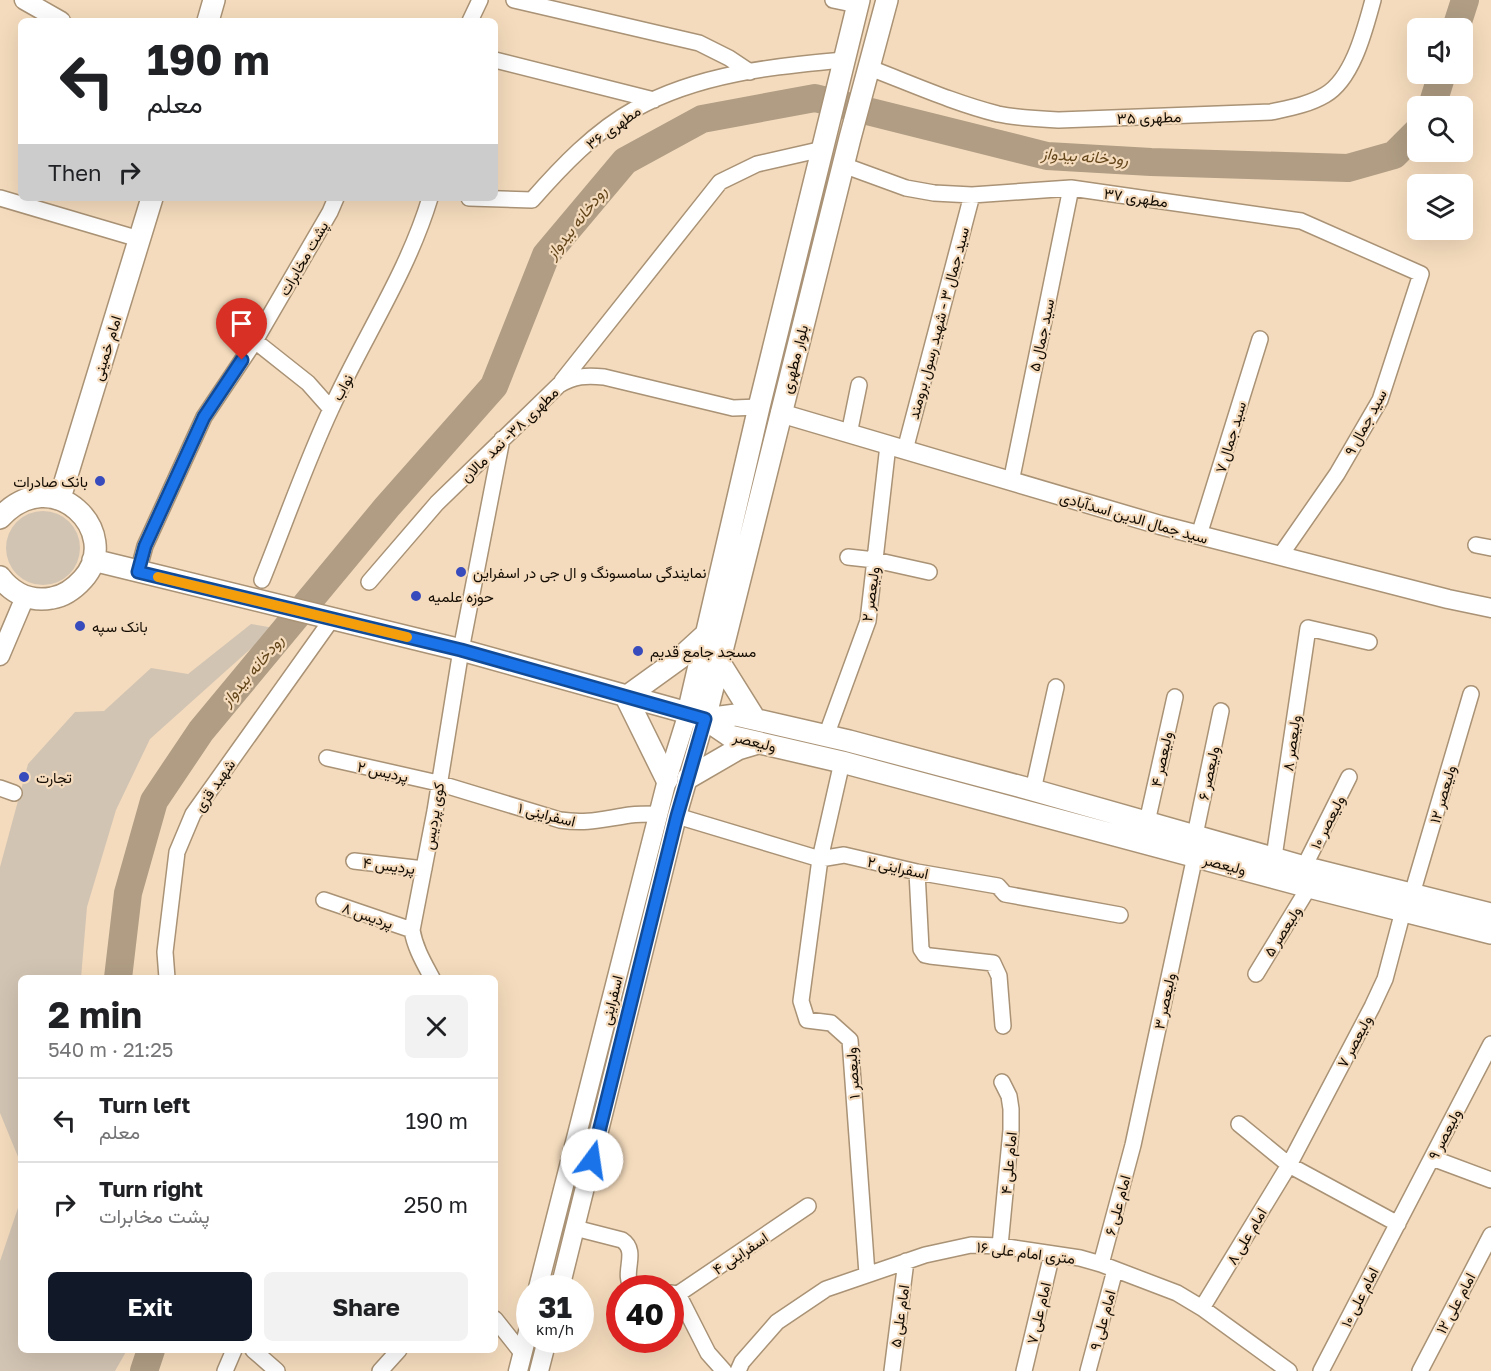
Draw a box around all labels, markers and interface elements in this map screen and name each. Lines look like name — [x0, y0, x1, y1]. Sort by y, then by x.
map controls — [1407, 18, 1473, 240]
button: sound — [1407, 18, 1473, 84]
text: 190 m — [147, 34, 270, 84]
icon: left — [48, 42, 126, 120]
text: معلم — [147, 87, 203, 119]
button: search — [1407, 96, 1473, 162]
street label: مطهری ۳۶ — [582, 101, 645, 154]
street label: مطهری ۳۵ — [1116, 107, 1182, 129]
water label: رودخانه بیدواز — [1040, 143, 1130, 170]
icon: right — [113, 156, 146, 189]
text: Then — [48, 159, 101, 186]
button: layers — [1407, 174, 1473, 240]
water label: رودخانه بیدواز — [541, 181, 612, 264]
street label: مطهری ۳۷ — [1103, 184, 1169, 212]
street label: پشت مخابرات — [274, 218, 333, 299]
street label: سید جمال ۳ - شهید رسول برومند — [904, 225, 973, 421]
street label: سید جمال ۵ — [1025, 297, 1058, 373]
pin — [216, 298, 267, 360]
icon: arrive — [225, 307, 258, 340]
street label: امام خمینی — [88, 313, 126, 383]
street label: بلوار مطهری — [777, 323, 813, 396]
street label: نواب — [328, 371, 357, 404]
street label: مطهری ۳۸- نمد مالان — [456, 383, 563, 487]
street label: سید جمال ۹ — [1340, 386, 1391, 459]
street label: سید جمال ۷ — [1211, 399, 1250, 475]
place label: بانک صادرات — [13, 472, 88, 491]
marker: بانک صادرات — [93, 474, 107, 488]
street label: سید جمال الدین اسدآبادی — [1057, 487, 1210, 549]
place label: نمایندگی سامسونگ و ال جی در اسفراین — [473, 563, 707, 583]
marker: نمایندگی سامسونگ و ال جی در اسفراین — [454, 565, 468, 579]
street label: ولیعصر ۲ — [857, 565, 884, 623]
place label: حوزه علمیه — [428, 587, 494, 606]
marker: حوزه علمیه — [409, 589, 423, 603]
place label: بانک سپه — [92, 617, 148, 637]
marker: بانک سپه — [73, 619, 87, 633]
water label: رودخانه بیدواز — [216, 630, 289, 711]
place label: مسجد جامع قدیم — [650, 642, 756, 663]
marker: مسجد جامع قدیم — [631, 644, 645, 658]
street label: ولیعصر ۸ — [1278, 714, 1305, 772]
street label: ولیعصر — [730, 727, 778, 756]
street label: ولیعصر ۴ — [1146, 730, 1177, 788]
street label: ولیعصر ۶ — [1194, 744, 1223, 802]
street label: شهید قزی — [190, 755, 240, 816]
street label: پردیس ۲ — [355, 757, 410, 787]
street label: ولیعصر ۱۲ — [1425, 763, 1460, 825]
place label: تجارت — [36, 768, 72, 787]
marker: تجارت — [17, 770, 31, 784]
street label: کوی پردیس — [419, 781, 449, 851]
street label: ولیعصر ۱۰ — [1306, 792, 1349, 852]
street label: اسفراینی ۱ — [516, 798, 578, 832]
street label: ولیعصر — [1200, 849, 1248, 879]
street label: اسفراینی ۲ — [865, 852, 930, 884]
street label: پردیس ۴ — [362, 853, 416, 879]
street label: پردیس ۸ — [339, 898, 396, 934]
street label: ولیعصر ۵ — [1259, 902, 1305, 960]
street label: ولیعصر ۳ — [1149, 971, 1180, 1031]
street label: اسفراینی — [596, 973, 628, 1027]
text: 2 min — [48, 993, 142, 1036]
button: close — [405, 995, 468, 1058]
street label: ولیعصر ۷ — [1333, 1012, 1376, 1071]
text: 540 m · 21:25 — [48, 1037, 173, 1061]
street label: ولیعصر ۱ — [841, 1046, 864, 1099]
text: Turn left — [99, 1091, 190, 1118]
icon: left — [48, 1104, 81, 1137]
street label: ولیعصر ۹ — [1424, 1106, 1465, 1163]
text: 190 m — [405, 1107, 468, 1134]
text: معلم — [99, 1119, 140, 1143]
position arrow — [560, 1128, 624, 1192]
street label: امام علی ۴ — [996, 1131, 1022, 1195]
street label: امام علی ۶ — [1100, 1173, 1136, 1238]
text: Turn right — [99, 1175, 203, 1202]
icon: right — [48, 1188, 81, 1221]
text: 250 m — [404, 1191, 468, 1218]
text: پشت مخابرات — [99, 1203, 210, 1227]
street label: امام علی ۸ — [1222, 1204, 1272, 1269]
street label: اسفراینی ۴ — [709, 1228, 772, 1280]
street label: ۱۶ متری امام علی — [975, 1237, 1076, 1269]
street label: امام علی ۱۰ — [1336, 1264, 1384, 1331]
street label: امام علی ۱۲ — [1431, 1269, 1480, 1337]
button: Exit — [48, 1272, 252, 1341]
button: Share — [264, 1272, 468, 1341]
speed limit sign: 40 — [606, 1275, 684, 1353]
street label: امام علی ۷ — [1022, 1280, 1056, 1346]
street label: امام علی ۵ — [886, 1284, 914, 1349]
street label: امام علی ۹ — [1085, 1288, 1121, 1352]
text: 31 — [538, 1289, 572, 1325]
text: km/h — [536, 1320, 574, 1338]

